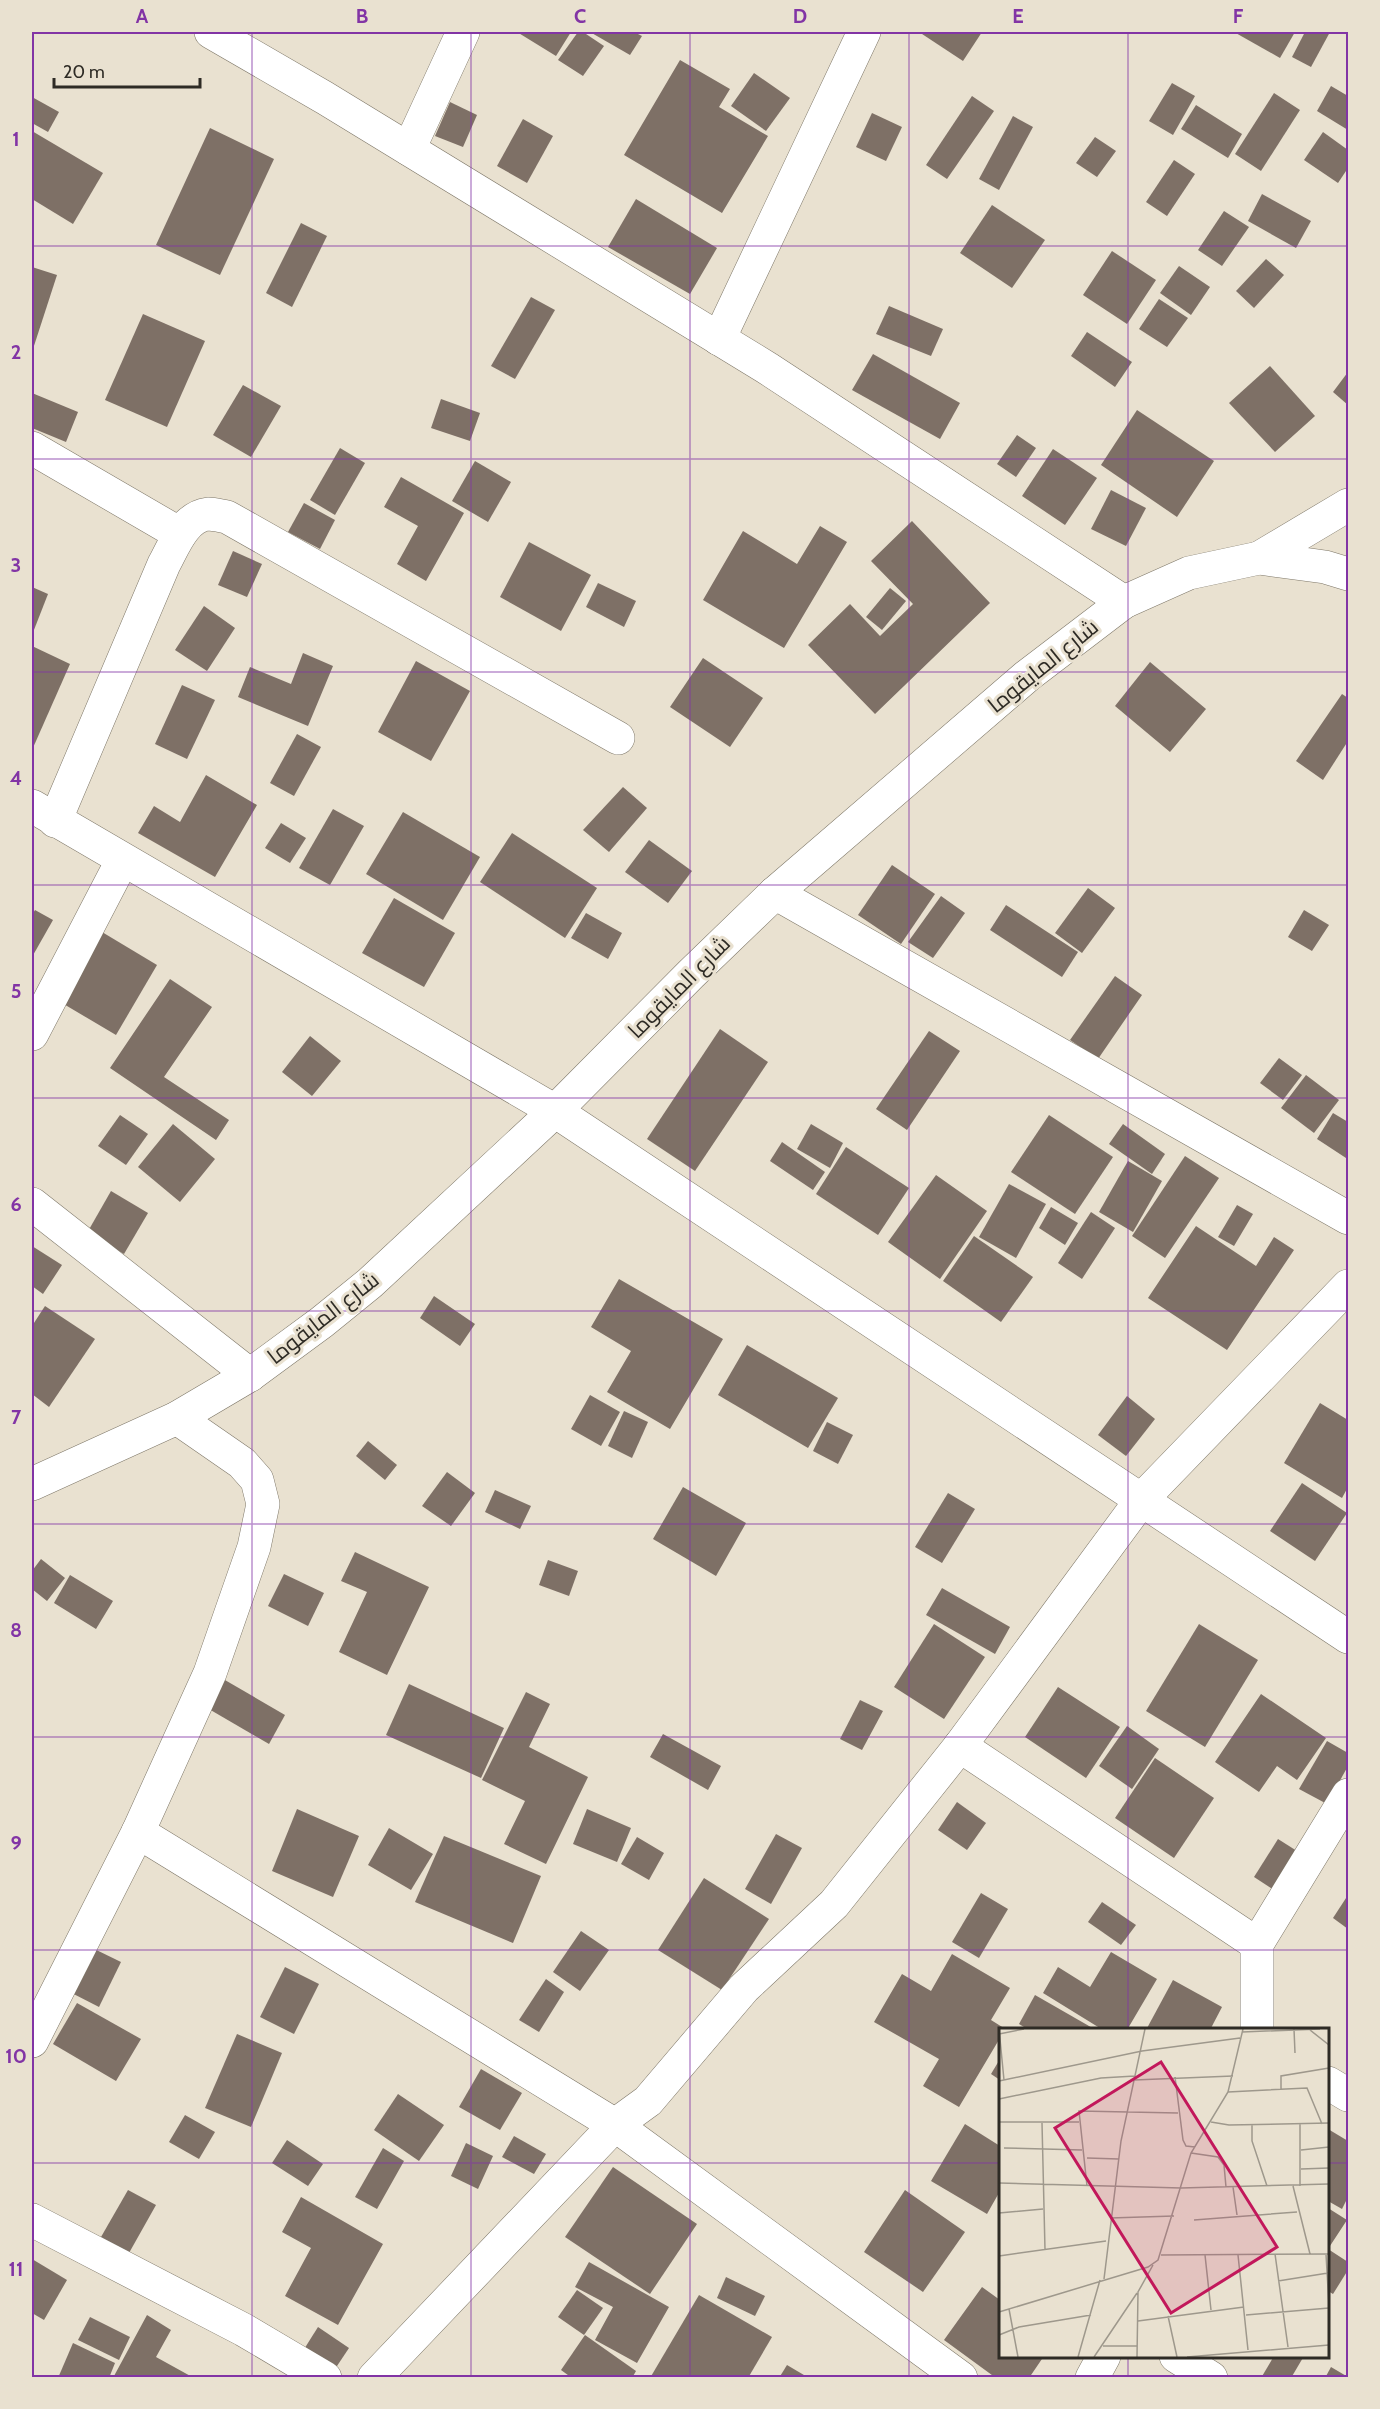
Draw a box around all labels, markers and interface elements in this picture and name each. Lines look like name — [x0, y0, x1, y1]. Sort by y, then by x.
text: A — [136, 4, 149, 28]
text: B — [356, 4, 368, 28]
text: C — [574, 4, 586, 28]
text: D — [793, 4, 807, 28]
text: E — [1012, 4, 1024, 28]
text: F — [1233, 4, 1244, 28]
scale bar — [54, 51, 200, 89]
text: 20 m — [63, 61, 105, 83]
text: 1 — [12, 127, 20, 151]
text: 2 — [11, 340, 21, 364]
text: 3 — [11, 553, 21, 577]
street label: شارع المايقوما — [982, 613, 1104, 719]
text: 4 — [10, 766, 22, 790]
street label: شارع المايقوما — [622, 930, 737, 1045]
text: 5 — [11, 979, 21, 1003]
text: 6 — [10, 1192, 22, 1216]
street label: شارع المايقوما — [262, 1266, 385, 1371]
text: 7 — [11, 1405, 22, 1429]
text: 8 — [10, 1618, 22, 1642]
text: 9 — [10, 1831, 22, 1855]
inset map — [999, 2028, 1329, 2358]
text: 10 — [5, 2044, 27, 2068]
text: 11 — [9, 2257, 23, 2281]

